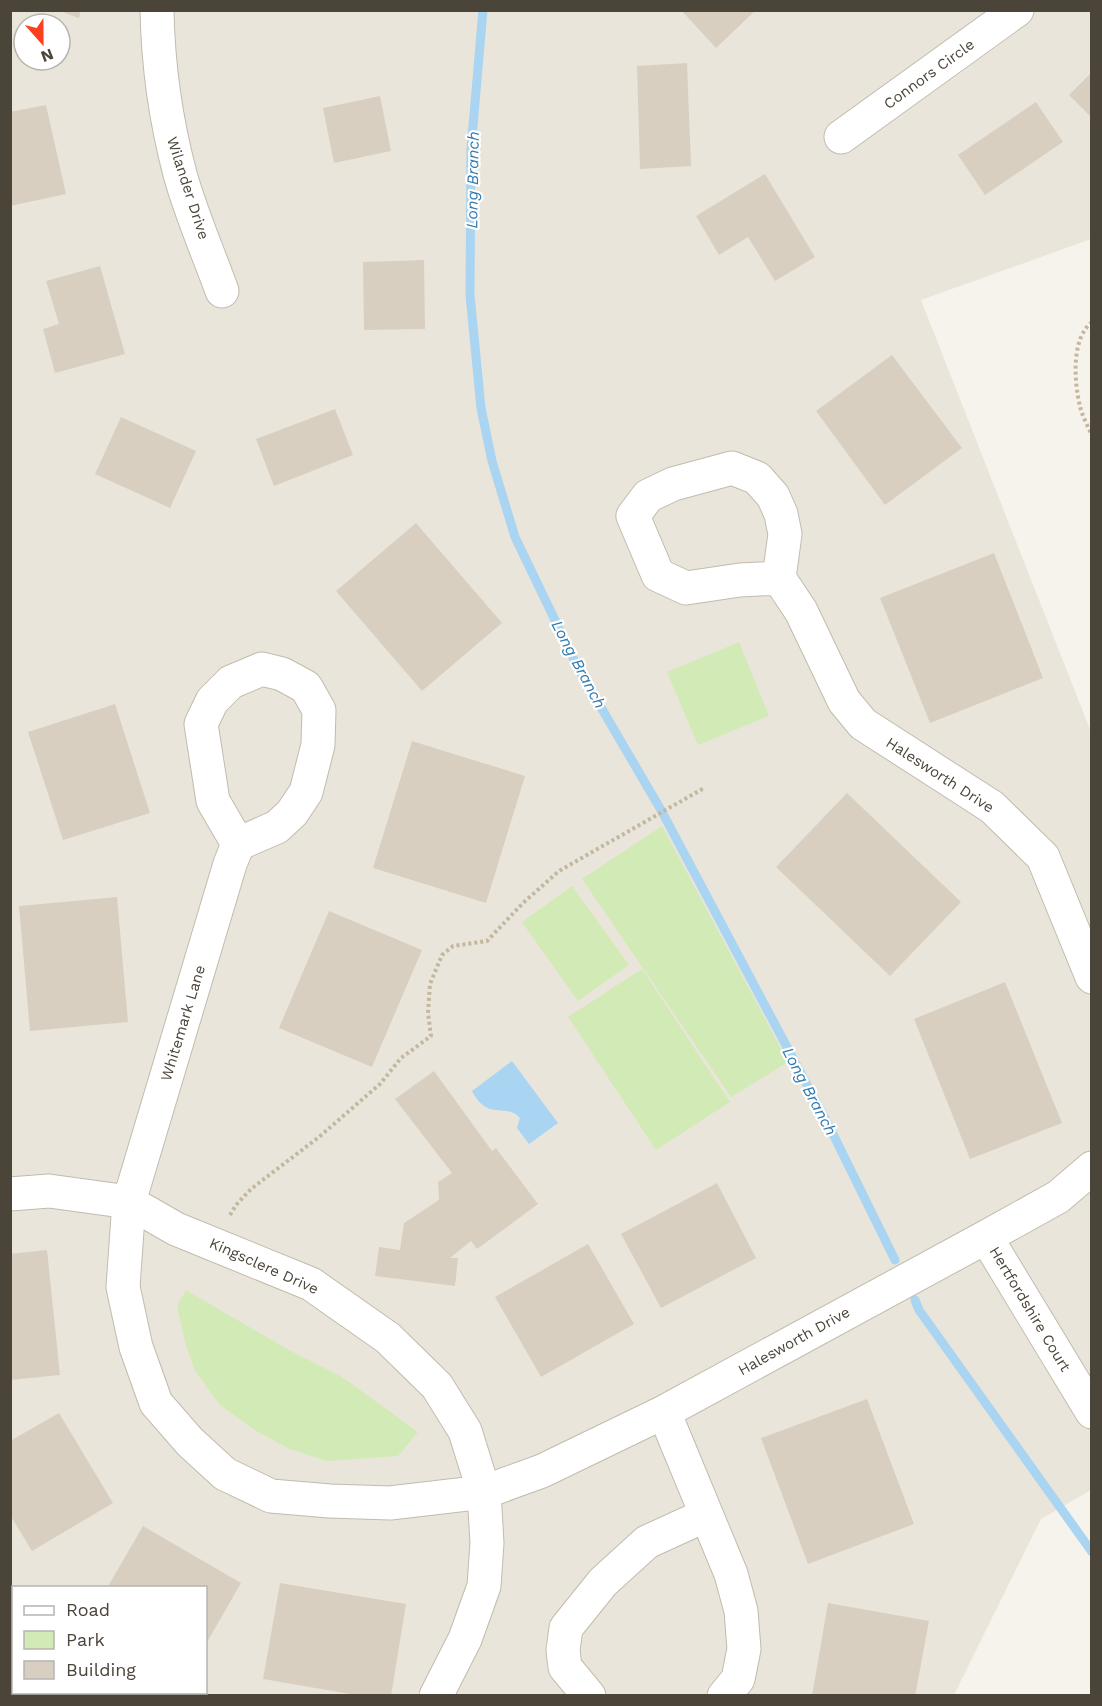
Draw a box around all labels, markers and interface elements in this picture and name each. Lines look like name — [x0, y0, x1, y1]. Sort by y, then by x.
north arrow — [12, 12, 72, 72]
street label: Connors Circle — [880, 35, 978, 113]
text: N — [38, 45, 56, 67]
water label: Long Branch — [462, 131, 483, 229]
street label: Wilander Drive — [163, 134, 213, 242]
water label: Long Branch — [547, 617, 610, 712]
street label: Halesworth Drive — [883, 733, 997, 817]
street label: Whitemark Lane — [157, 963, 209, 1083]
water label: Long Branch — [778, 1044, 841, 1139]
street label: Kingsclere Drive — [207, 1234, 321, 1298]
street label: Hertfordshire Court — [986, 1243, 1075, 1375]
street label: Halesworth Drive — [735, 1303, 853, 1379]
legend — [12, 1586, 207, 1694]
text: Road — [66, 1599, 110, 1620]
text: Park — [66, 1629, 105, 1650]
text: Building — [66, 1659, 136, 1680]

